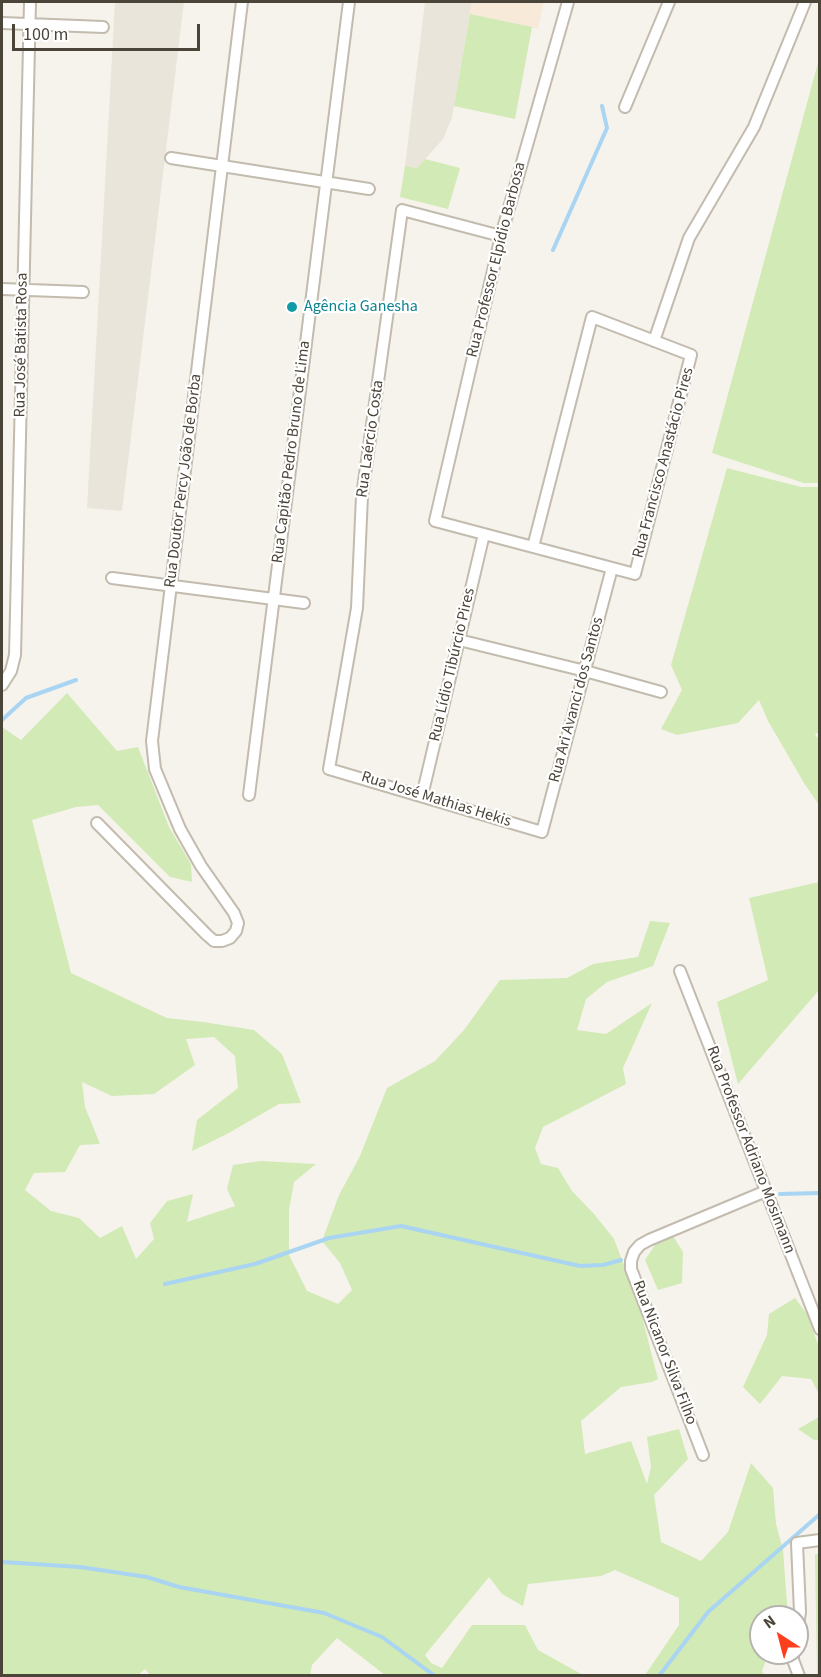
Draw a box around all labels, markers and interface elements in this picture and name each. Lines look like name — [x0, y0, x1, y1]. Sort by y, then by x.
scale bar — [15, 12, 202, 50]
text: 100 m — [23, 22, 68, 47]
street label: Rua Professor Elpídio Barbosa — [463, 160, 531, 360]
street label: Rua José Batista Rosa — [11, 272, 33, 418]
place label: Agência Ganesha — [304, 297, 418, 317]
marker: Agência Ganesha — [285, 300, 299, 314]
street label: Rua Capitão Pedro Bruno de Lima — [269, 340, 315, 564]
street label: Rua Francisco Anastácio Pires — [629, 366, 699, 560]
street label: Rua Doutor Percy João de Borba — [161, 373, 207, 589]
street label: Rua Laércio Costa — [353, 379, 389, 499]
street label: Rua Lídio Tibúrcio Pires — [426, 586, 480, 744]
street label: Rua Ari Avanci dos Santos — [546, 615, 608, 785]
street label: Rua José Mathias Hekis — [359, 768, 513, 832]
street label: Rua Professor Adriano Mosimann — [701, 1043, 799, 1257]
street label: Rua Nicanor Silva Filho — [628, 1278, 700, 1428]
north arrow — [749, 1605, 809, 1665]
text: N — [759, 1610, 780, 1634]

